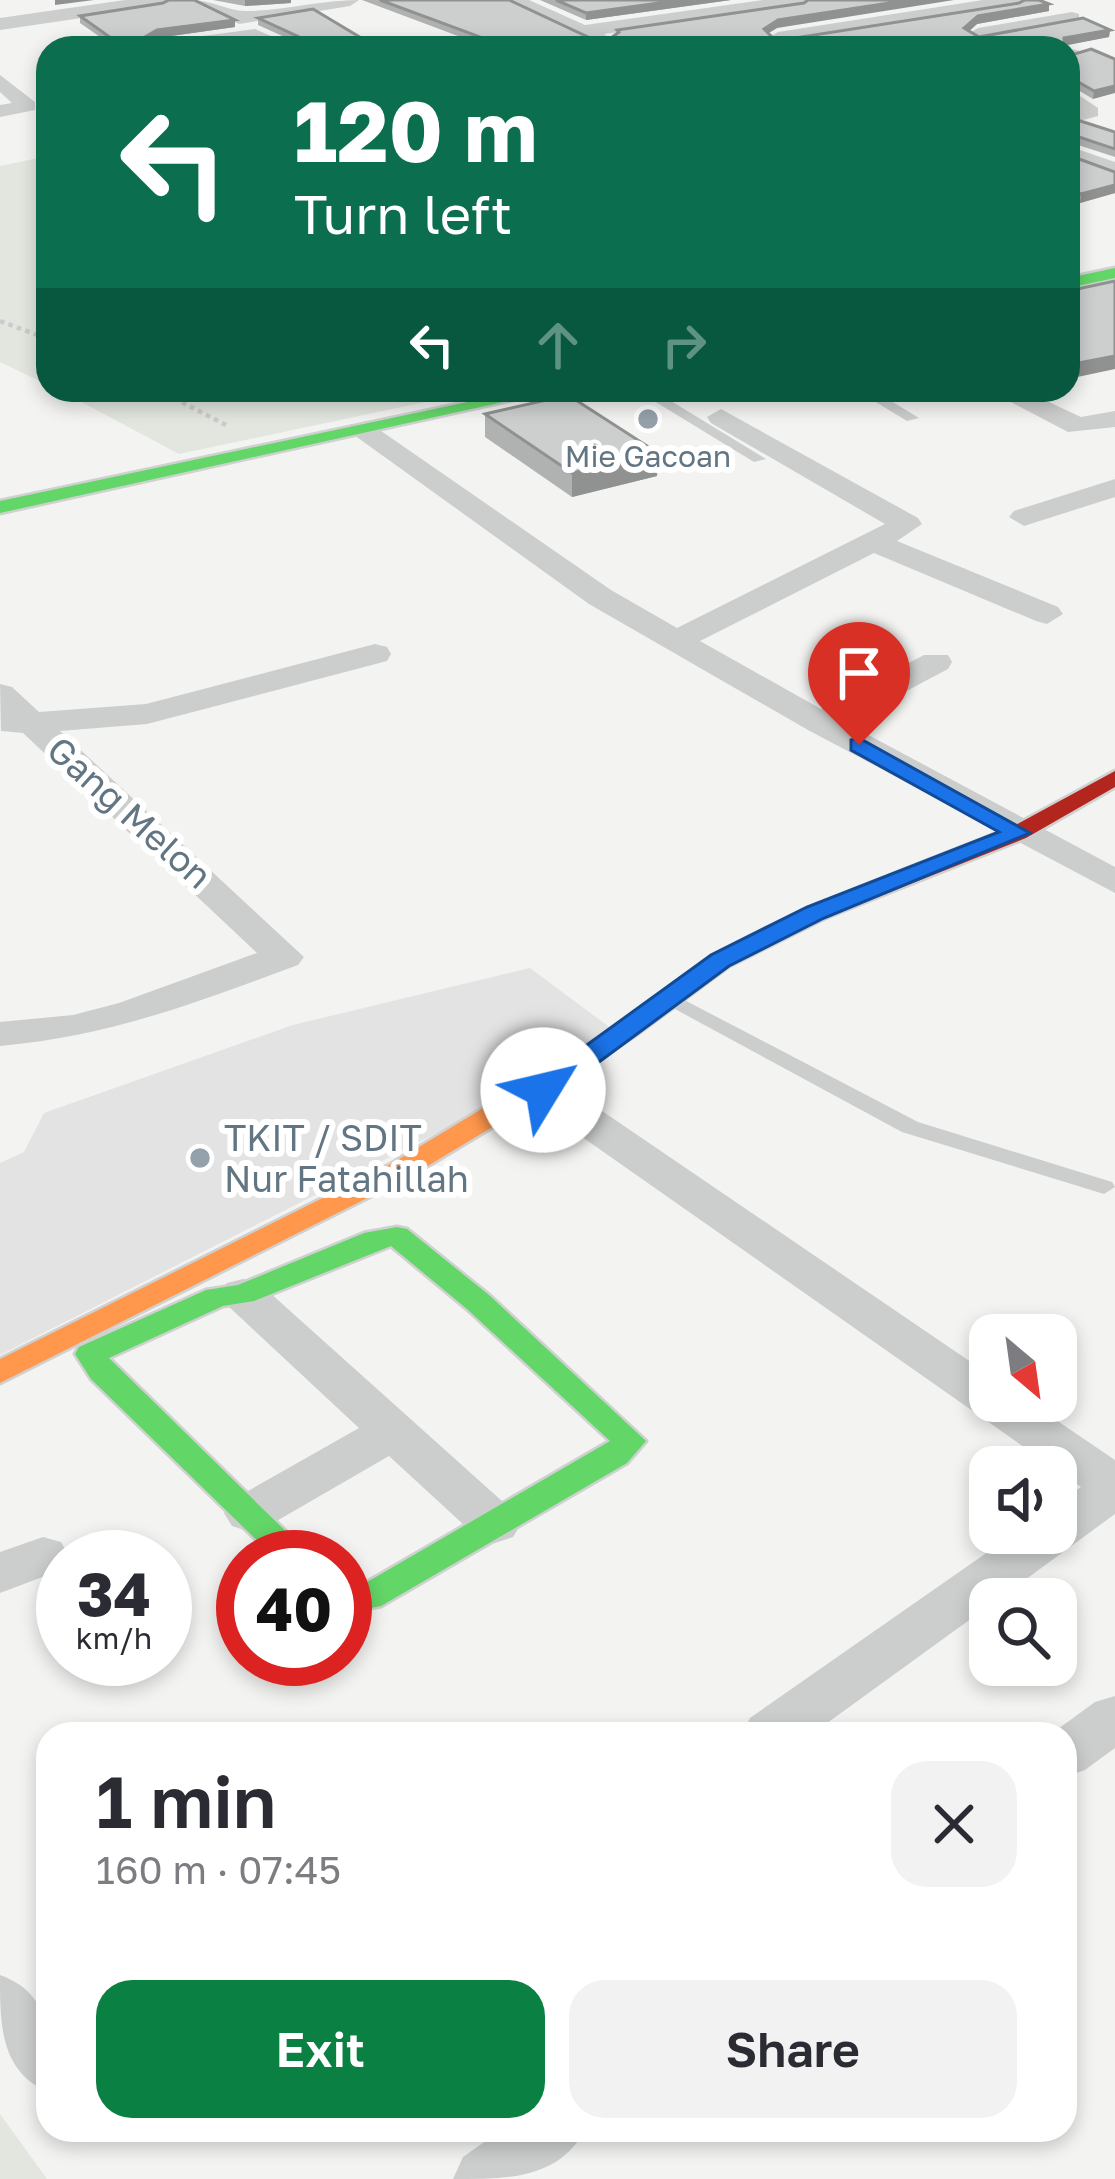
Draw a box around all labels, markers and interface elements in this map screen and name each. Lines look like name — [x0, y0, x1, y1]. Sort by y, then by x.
text: 120 m — [294, 80, 538, 180]
icon: left — [96, 84, 252, 240]
text: Turn left — [294, 181, 512, 246]
icon: left — [399, 312, 465, 378]
icon: ahead — [525, 312, 591, 378]
icon: right — [651, 312, 717, 378]
marker: Mie Gacoan — [635, 406, 661, 432]
place label: Mie Gacoan — [565, 438, 731, 474]
pin — [808, 622, 910, 745]
icon: arrive — [826, 640, 892, 706]
street label: Gang Melon — [39, 727, 221, 897]
position arrow — [480, 1027, 606, 1153]
place label: TKIT / SDIT Nur Fatahillah — [224, 1116, 469, 1200]
marker: TKIT / SDIT Nur Fatahillah — [187, 1145, 213, 1171]
north arrow — [969, 1314, 1077, 1422]
map controls — [969, 1314, 1077, 1686]
button: sound — [969, 1446, 1077, 1554]
speed limit sign: 40 — [216, 1530, 372, 1686]
text: 34 — [77, 1557, 151, 1629]
button: search — [969, 1578, 1077, 1686]
text: km/h — [76, 1620, 152, 1656]
text: 1 min — [96, 1757, 276, 1844]
button: close — [891, 1761, 1017, 1887]
text: 160 m · 07:45 — [96, 1846, 341, 1893]
button: Exit — [96, 1980, 545, 2118]
button: Share — [569, 1980, 1017, 2118]

